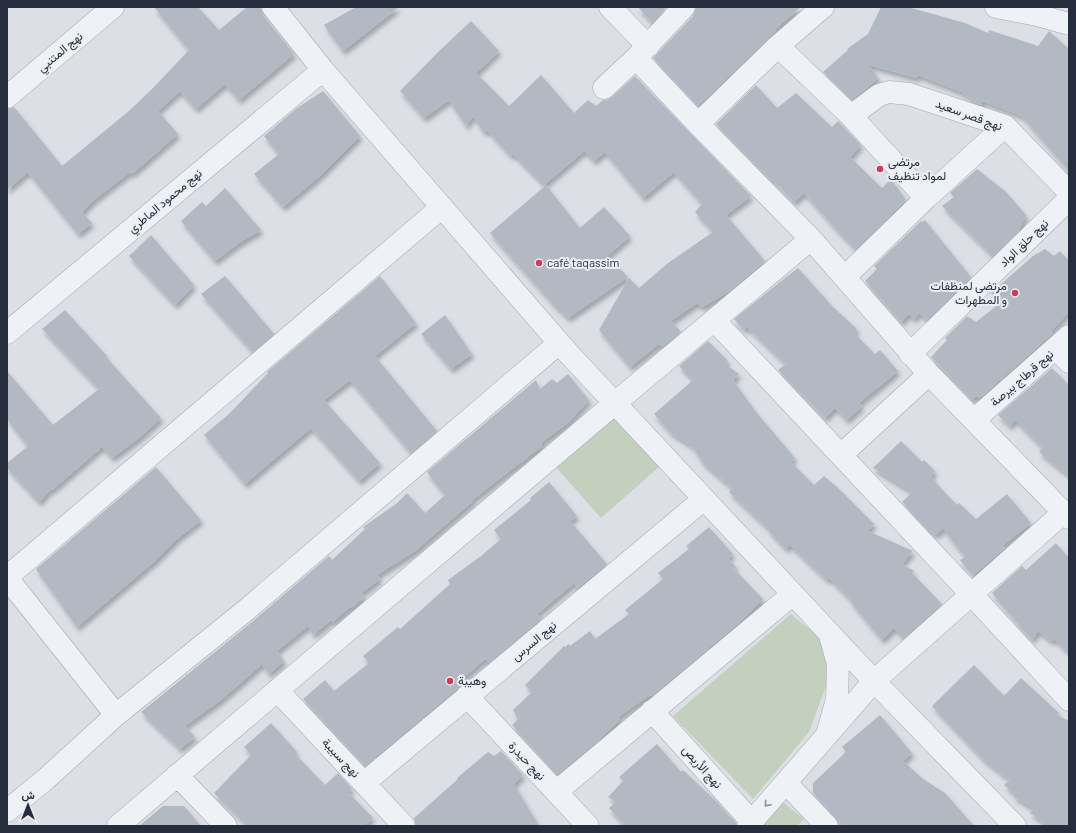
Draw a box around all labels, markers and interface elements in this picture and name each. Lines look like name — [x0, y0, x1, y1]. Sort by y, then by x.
street label: نهج المتنبي — [34, 28, 87, 77]
street label: نهج قصر سعيد — [933, 96, 1005, 135]
place label: مرتضى لمواد تنظيف — [888, 154, 946, 184]
marker: مرتضى لمواد تنظيف — [875, 164, 885, 174]
street label: نهج محمود الماطري — [125, 165, 207, 238]
street label: نهج حلق الواد — [996, 215, 1053, 271]
place label: café taqassim — [547, 255, 620, 269]
marker: café taqassim — [534, 258, 544, 268]
place label: مرتضى لمنظفات و المطهرات — [931, 278, 1007, 308]
marker: مرتضى لمنظفات و المطهرات — [1010, 288, 1020, 298]
street label: نهج قرطاج بيرصة — [987, 346, 1058, 411]
street label: نهج السرس — [508, 617, 561, 665]
place label: وهيبة — [458, 673, 486, 689]
marker: وهيبة — [445, 676, 455, 686]
street label: نهج سبيبة — [318, 735, 363, 782]
street label: نهج حيدرة — [504, 738, 549, 785]
street label: نهج الأريص — [678, 742, 726, 793]
north arrow — [8, 785, 48, 825]
text: ش — [21, 788, 35, 802]
one-way arrow — [765, 800, 772, 807]

